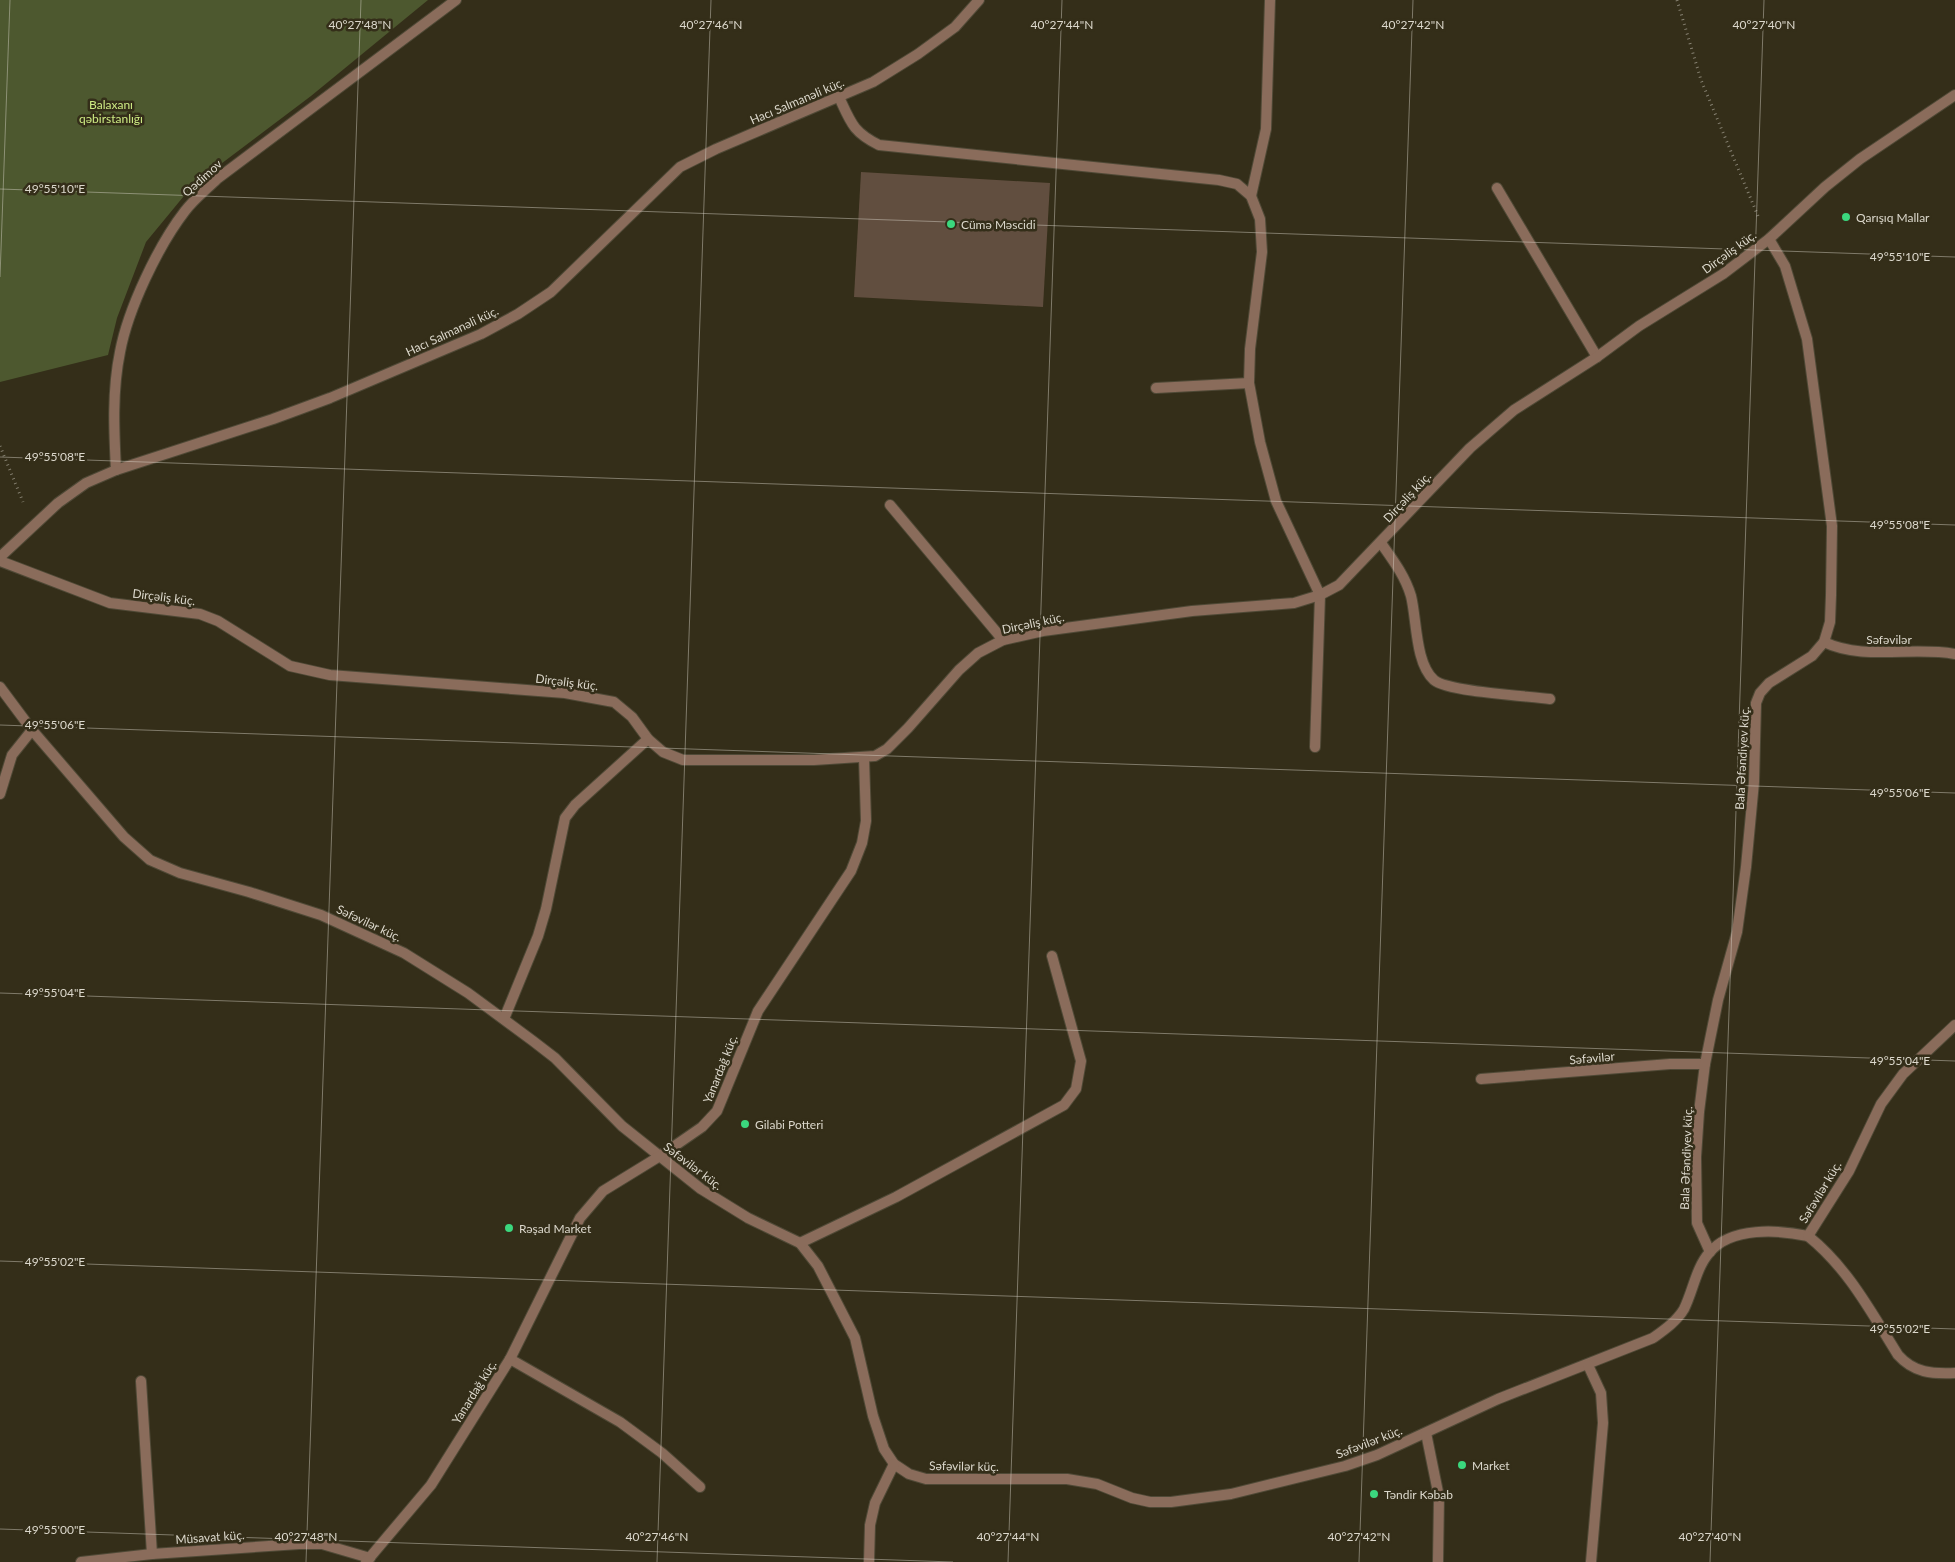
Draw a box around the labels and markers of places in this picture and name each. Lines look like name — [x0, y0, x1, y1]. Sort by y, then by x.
place label: Qarışıq Mallar — [1856, 210, 1930, 225]
marker: Qarışıq Mallar — [1840, 211, 1852, 223]
place label: Cümə Məscidi — [961, 217, 1036, 232]
marker: Cümə Məscidi — [945, 218, 957, 230]
place label: Gilabi Potteri — [755, 1117, 824, 1132]
marker: Gilabi Potteri — [739, 1118, 751, 1130]
place label: Rəşad Market — [519, 1221, 592, 1236]
marker: Rəşad Market — [503, 1222, 515, 1234]
place label: Market — [1472, 1458, 1510, 1473]
marker: Market — [1456, 1459, 1468, 1471]
place label: Təndir Kəbab — [1384, 1487, 1453, 1502]
marker: Təndir Kəbab — [1368, 1488, 1380, 1500]

